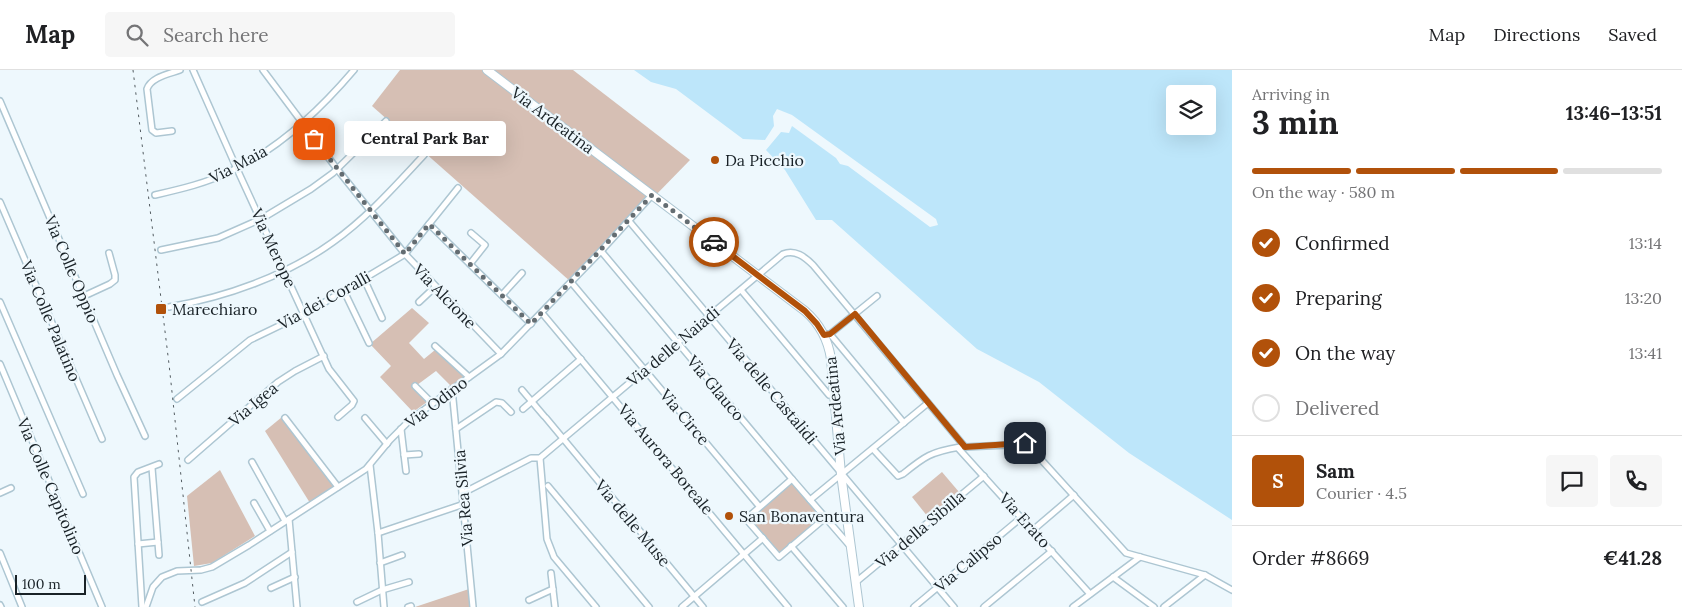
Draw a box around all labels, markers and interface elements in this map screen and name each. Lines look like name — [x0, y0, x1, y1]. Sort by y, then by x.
search box — [105, 12, 455, 57]
text: Map — [25, 19, 75, 50]
icon: search — [123, 21, 151, 49]
text: Search here — [163, 23, 269, 47]
text: Map — [1429, 23, 1465, 46]
text: Directions — [1493, 23, 1580, 46]
text: Saved — [1608, 23, 1657, 46]
street label: Via Ardeatina — [507, 82, 599, 158]
text: Arriving in — [1252, 84, 1330, 104]
map controls — [1166, 85, 1216, 135]
button: layers — [1166, 85, 1216, 135]
text: 13:46–13:51 — [1566, 101, 1662, 125]
text: 3 min — [1252, 102, 1339, 143]
pin — [293, 118, 335, 160]
callout: Central Park Bar — [344, 122, 506, 156]
icon: bag — [300, 125, 328, 153]
text: Central Park Bar — [361, 128, 489, 148]
street label: Via Maia — [205, 140, 270, 188]
place label: Da Picchio — [725, 150, 804, 170]
marker: Da Picchio — [709, 154, 721, 166]
text: On the way · 580 m — [1252, 182, 1395, 202]
street label: Via Merope — [247, 204, 301, 291]
street label: Via Colle Oppio — [40, 211, 104, 326]
courier — [689, 217, 739, 267]
icon: car — [700, 228, 728, 256]
icon: check — [1252, 229, 1280, 257]
text: Confirmed — [1295, 231, 1390, 255]
text: 13:14 — [1629, 233, 1662, 253]
street label: Via Colle Palatino — [16, 257, 85, 384]
street label: Via Alcione — [409, 259, 481, 333]
street label: Via dei Coralli — [273, 266, 374, 334]
icon: check — [1252, 284, 1280, 312]
text: Preparing — [1295, 286, 1382, 310]
text: 13:20 — [1625, 288, 1662, 308]
place label: Marechiaro — [172, 299, 257, 319]
marker: Marechiaro — [154, 302, 168, 316]
street label: Via delle Naiadi — [622, 302, 723, 391]
street label: Via delle Castalidi — [722, 334, 822, 448]
icon: check — [1252, 339, 1280, 367]
text: On the way — [1295, 341, 1395, 365]
text: 13:41 — [1629, 343, 1662, 363]
street label: Via Glauco — [682, 350, 749, 425]
street label: Via Ardeatina — [820, 356, 850, 457]
street label: Via Odino — [400, 372, 471, 433]
street label: Via Igea — [224, 378, 282, 431]
street label: Via Circe — [655, 384, 714, 449]
text: Delivered — [1295, 396, 1379, 420]
street label: Via Aurora Boreale — [613, 399, 718, 519]
street label: Via Colle Capitolino — [13, 414, 89, 557]
pin — [1004, 422, 1046, 464]
icon: home — [1011, 429, 1039, 457]
street label: Via Rea Silvia — [449, 449, 477, 548]
button: chat — [1546, 455, 1598, 507]
button: phone — [1610, 455, 1662, 507]
text: Sam — [1316, 459, 1355, 483]
text: S — [1272, 469, 1284, 493]
street label: Via delle Muse — [590, 475, 675, 571]
text: Courier · 4.5 — [1316, 483, 1407, 503]
street label: Via della Sibilla — [870, 486, 969, 573]
street label: Via Erato — [994, 487, 1055, 552]
place label: San Bonaventura — [739, 506, 864, 526]
marker: San Bonaventura — [723, 510, 735, 522]
street label: Via Calipso — [929, 528, 1006, 597]
text: Order #8669 — [1252, 546, 1369, 570]
text: €41.28 — [1603, 546, 1662, 570]
scale bar — [15, 572, 86, 595]
text: 100 m — [22, 575, 61, 593]

